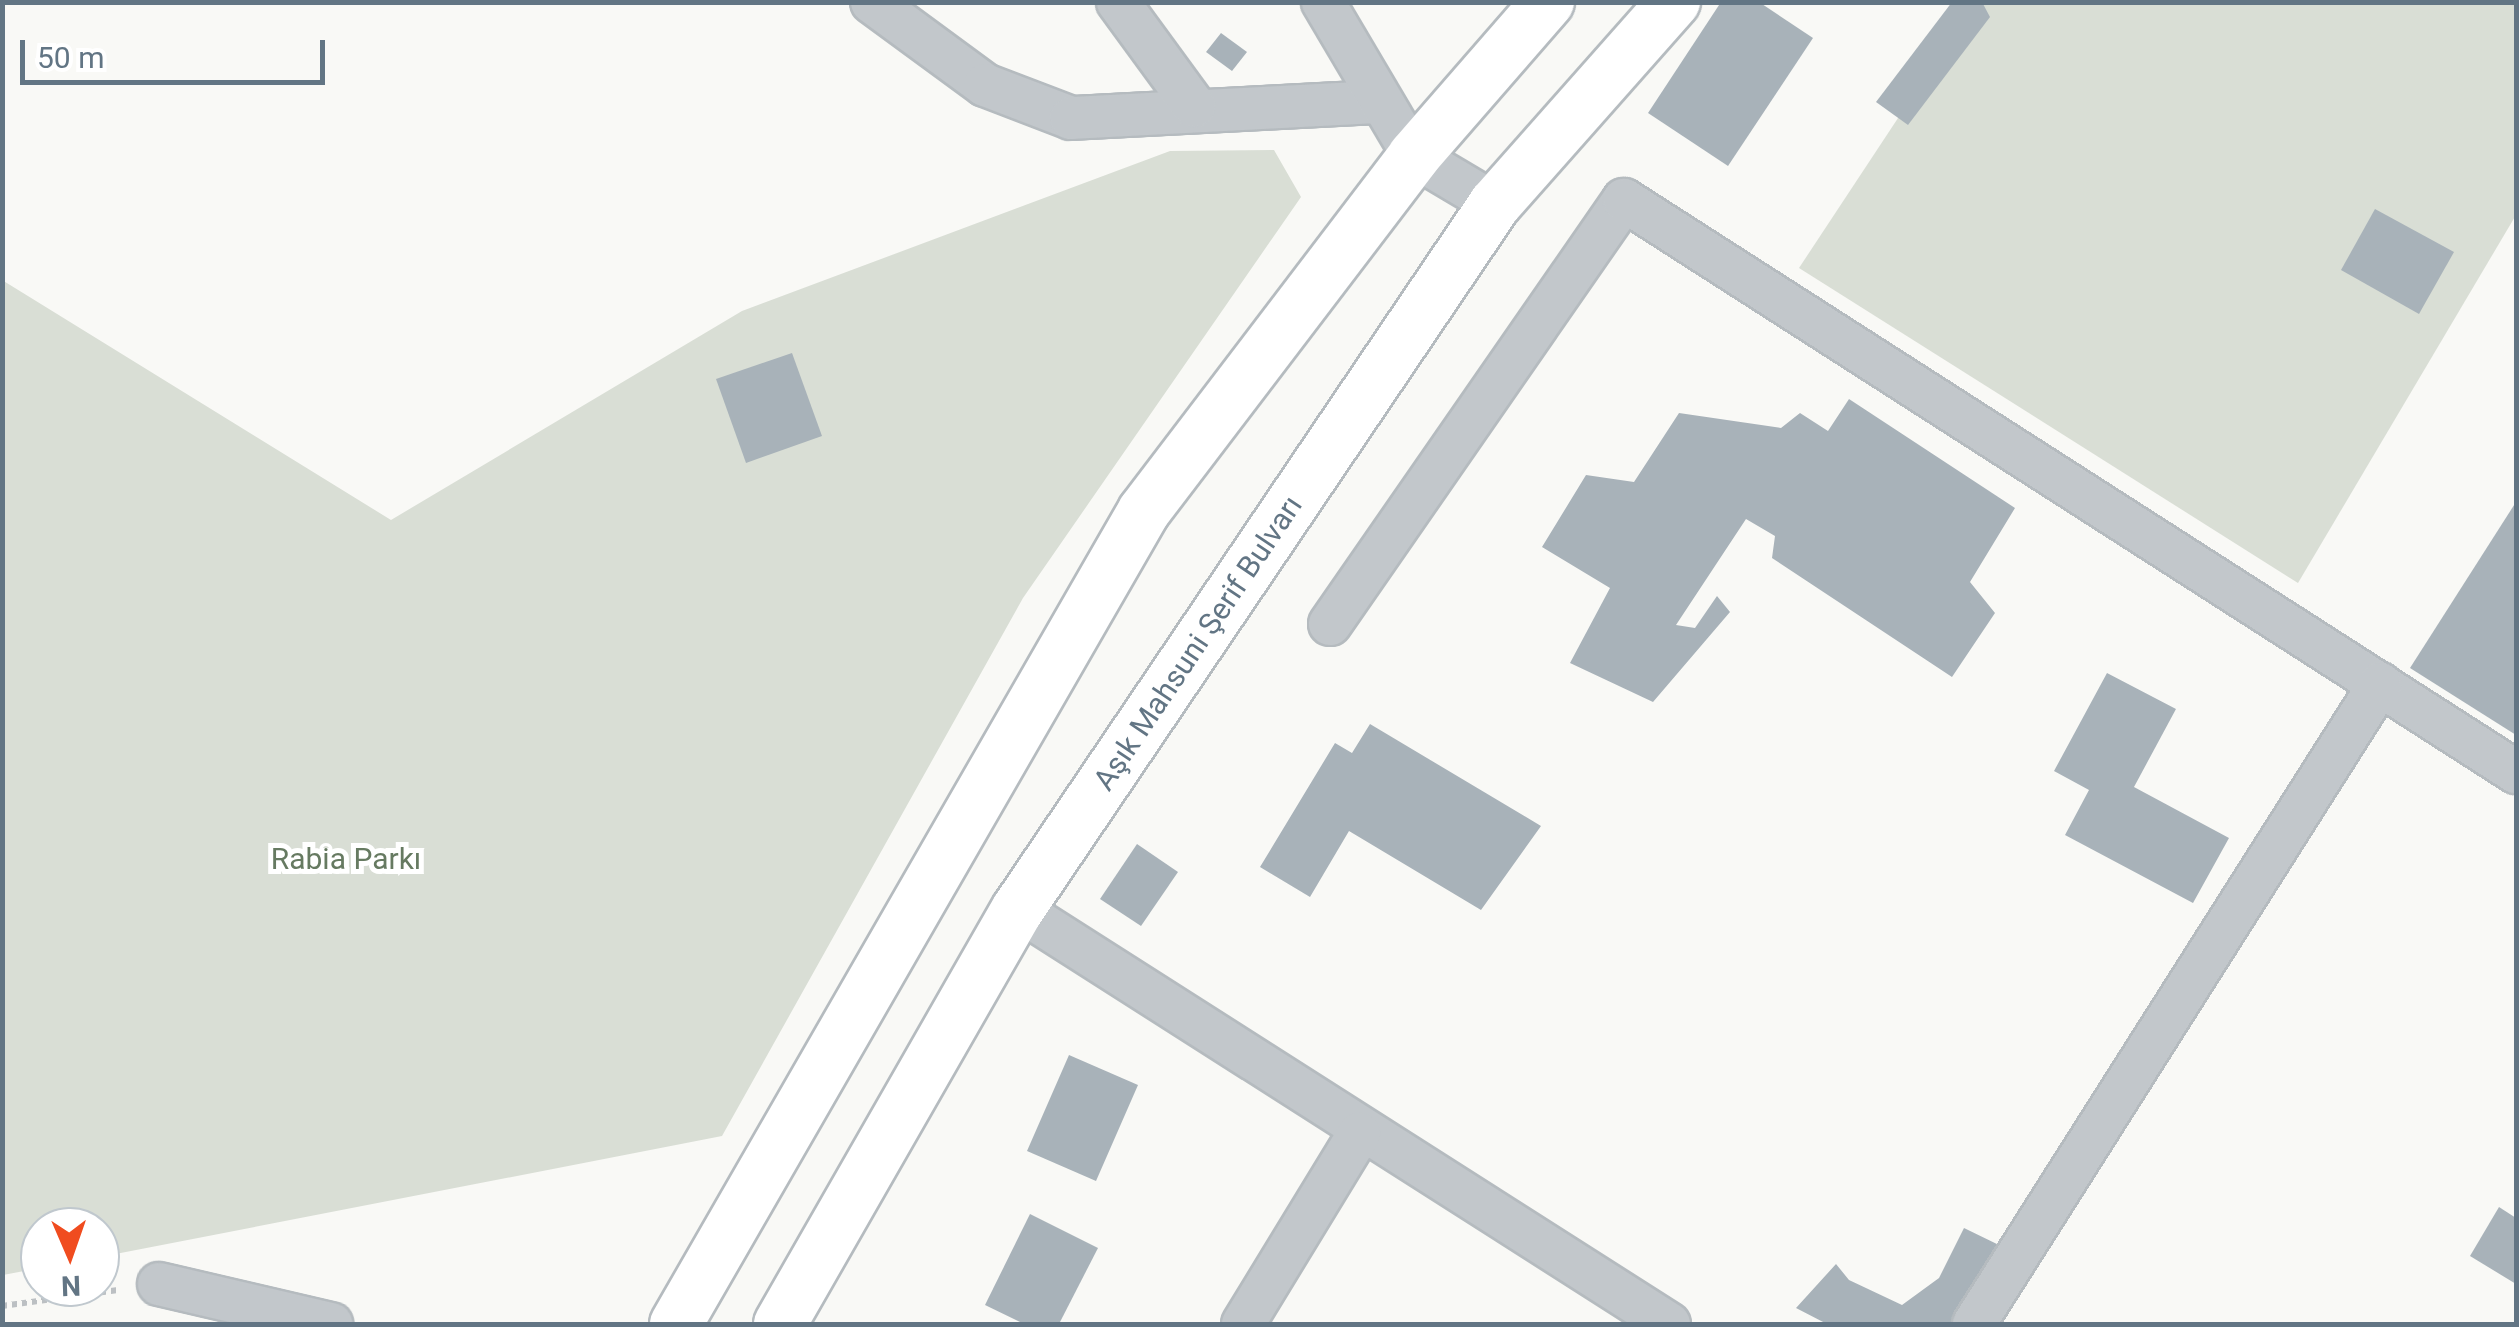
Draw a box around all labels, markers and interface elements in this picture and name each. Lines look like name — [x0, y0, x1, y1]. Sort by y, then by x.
scale bar — [25, 20, 330, 82]
text: 50 m — [37, 40, 104, 75]
street label: Aşık Mahsuni Şerif Bulvarı — [1086, 489, 1310, 797]
park label: Rabia Parkı — [271, 841, 421, 877]
north arrow — [20, 1207, 120, 1307]
text: N — [61, 1269, 81, 1302]

